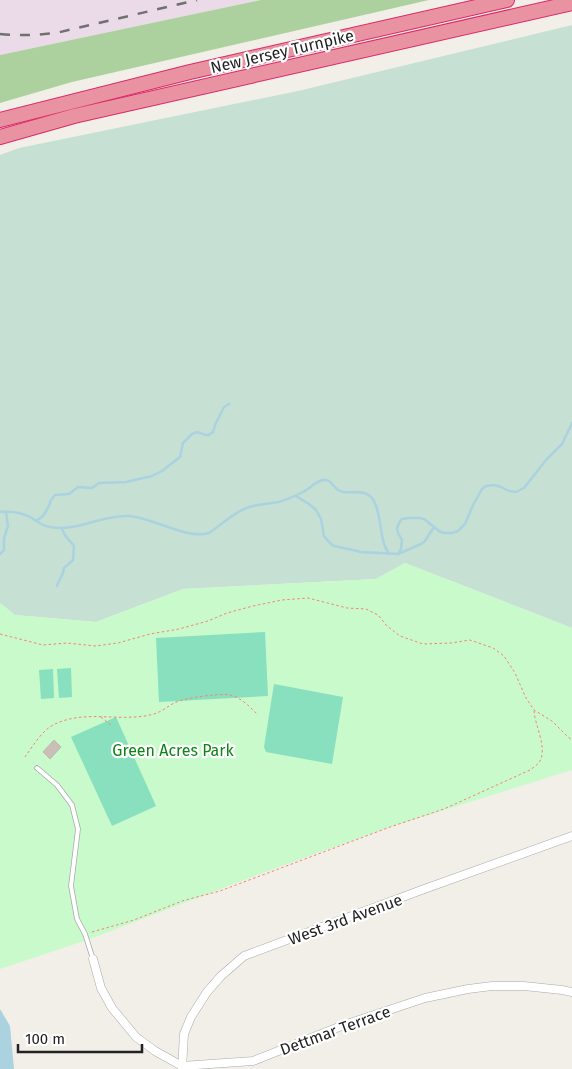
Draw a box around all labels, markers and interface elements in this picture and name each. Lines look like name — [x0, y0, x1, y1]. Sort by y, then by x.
street label: New Jersey Turnpike — [209, 26, 356, 77]
park label: Green Acres Park — [112, 741, 234, 760]
street label: West 3rd Avenue — [286, 890, 405, 949]
street label: Dettmar Terrace — [277, 1002, 393, 1059]
scale bar — [18, 1022, 141, 1054]
text: 100 m — [25, 1030, 65, 1048]

